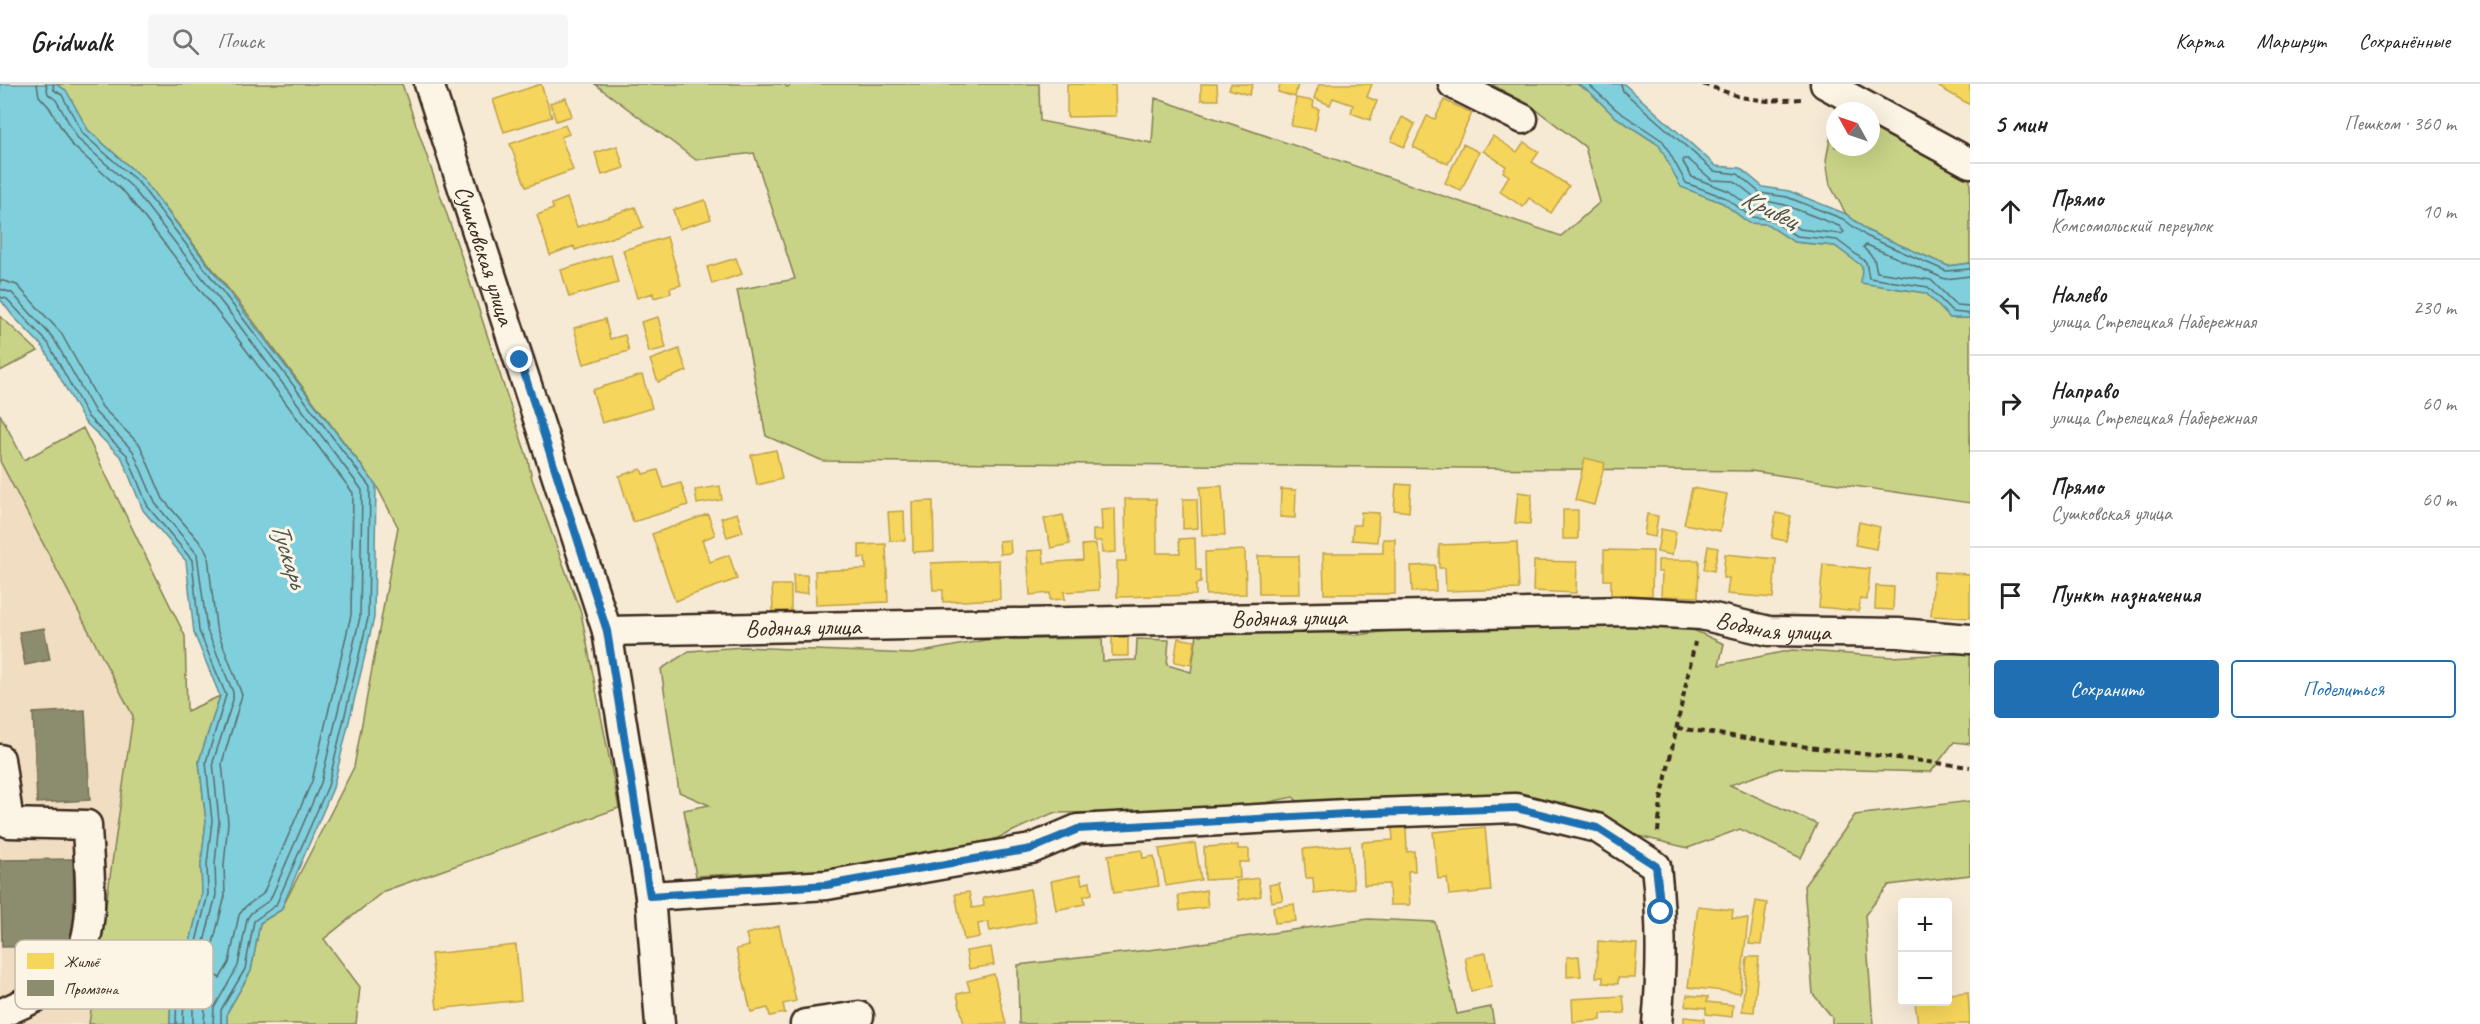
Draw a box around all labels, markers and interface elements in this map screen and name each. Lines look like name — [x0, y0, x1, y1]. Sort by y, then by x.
search box — [148, 14, 568, 68]
text: Gridwalk — [30, 24, 112, 59]
icon: search — [169, 25, 202, 58]
text: Поиск — [217, 27, 264, 55]
text: Карта — [2175, 28, 2224, 54]
text: Маршрут — [2257, 28, 2326, 54]
text: Сохранённые — [2359, 28, 2450, 54]
north arrow — [1826, 102, 1880, 156]
text: 5 мин — [1994, 107, 2046, 140]
text: Пешком · 360 m — [2344, 111, 2456, 136]
water label: Кривец — [1736, 181, 1806, 238]
street label: Сушковская улица — [448, 182, 522, 330]
text: Прямо — [2051, 185, 2103, 213]
icon: ahead — [1994, 195, 2027, 228]
text: 10 m — [2422, 199, 2456, 224]
text: Комсомольский переулок — [2051, 213, 2212, 238]
text: Налево — [2051, 281, 2107, 309]
icon: left — [1994, 291, 2027, 324]
text: 230 m — [2413, 295, 2456, 320]
text: улица Стрелецкая Набережная — [2051, 309, 2256, 334]
route end — [506, 346, 532, 372]
text: Направо — [2051, 377, 2118, 405]
icon: right — [1994, 387, 2027, 420]
text: 60 m — [2422, 391, 2456, 416]
text: улица Стрелецкая Набережная — [2051, 405, 2256, 430]
text: Прямо — [2051, 473, 2103, 501]
icon: ahead — [1994, 483, 2027, 516]
text: 60 m — [2422, 487, 2456, 512]
text: Сушковская улица — [2051, 501, 2172, 526]
water label: Тускарь — [263, 518, 315, 594]
icon: arrive — [1994, 579, 2027, 612]
text: Пункт назначения — [2051, 581, 2200, 609]
street label: Водяная улица — [1231, 601, 1348, 634]
street label: Водяная улица — [1713, 604, 1832, 647]
street label: Водяная улица — [745, 611, 863, 643]
button: Сохранить — [1994, 660, 2219, 718]
button: Поделиться — [2231, 660, 2456, 718]
route start — [1647, 898, 1673, 924]
map controls — [1898, 898, 1952, 1006]
button: + — [1898, 898, 1952, 952]
legend — [15, 940, 213, 1009]
text: Жильё — [64, 952, 102, 972]
button: − — [1898, 952, 1952, 1006]
text: Промзона — [64, 979, 119, 999]

